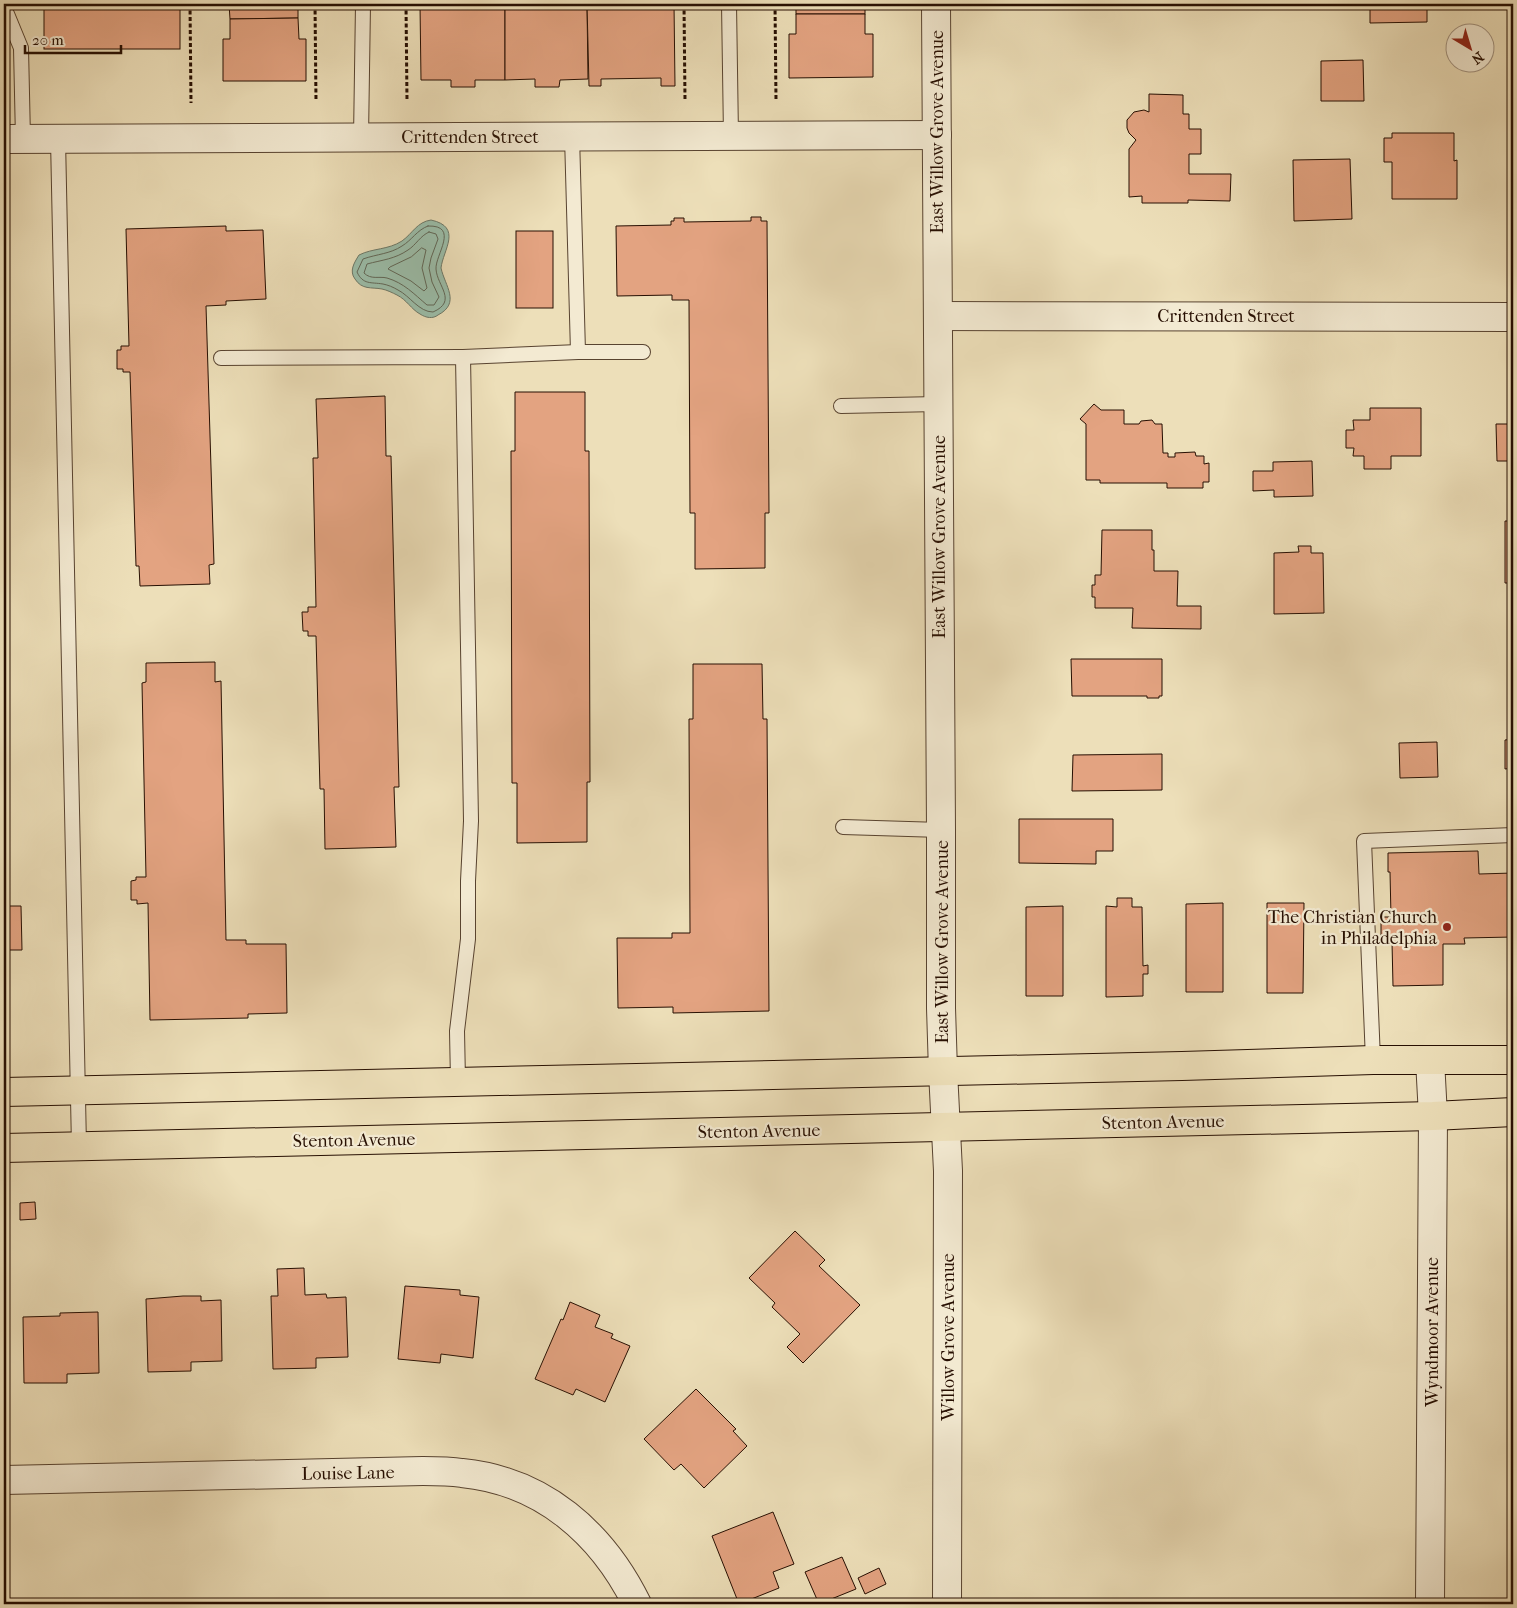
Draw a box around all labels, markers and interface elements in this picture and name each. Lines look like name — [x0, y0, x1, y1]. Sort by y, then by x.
scale bar — [25, 22, 121, 54]
north arrow — [1444, 22, 1494, 72]
street label: East Willow Grove Avenue — [927, 30, 948, 234]
text: 20 m — [32, 31, 64, 49]
text: N — [1468, 48, 1487, 68]
street label: Crittenden Street — [401, 127, 539, 148]
street label: Crittenden Street — [1157, 306, 1295, 327]
street label: East Willow Grove Avenue — [929, 435, 950, 639]
street label: East Willow Grove Avenue — [932, 840, 953, 1044]
place label: The Christian Church in Philadelphia — [1268, 907, 1438, 949]
marker: The Christian Church in Philadelphia — [1441, 921, 1453, 933]
street label: Stenton Avenue — [1101, 1111, 1225, 1134]
street label: Stenton Avenue — [697, 1120, 821, 1143]
street label: Stenton Avenue — [292, 1129, 416, 1152]
street label: Willow Grove Avenue — [938, 1253, 959, 1422]
street label: Wyndmoor Avenue — [1422, 1257, 1443, 1408]
street label: Louise Lane — [301, 1462, 395, 1485]

